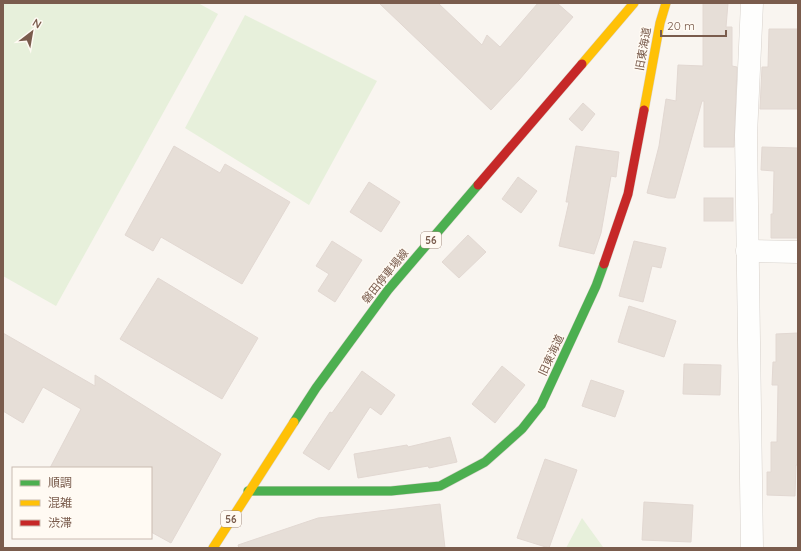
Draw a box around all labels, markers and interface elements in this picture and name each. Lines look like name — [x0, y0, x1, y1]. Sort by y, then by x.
north arrow — [12, 12, 52, 52]
scale bar — [661, 12, 726, 38]
text: N — [30, 15, 44, 32]
text: 20 m — [667, 18, 695, 33]
street label: 旧東海道 — [632, 26, 654, 72]
road number: 56 — [421, 232, 441, 248]
street label: 磐田停車場線 — [359, 246, 411, 306]
street label: 旧東海道 — [535, 332, 567, 378]
legend — [12, 467, 152, 539]
text: 順調 — [48, 475, 72, 490]
text: 混雑 — [48, 495, 72, 510]
road number: 56 — [221, 511, 241, 527]
text: 渋滞 — [48, 515, 72, 530]

